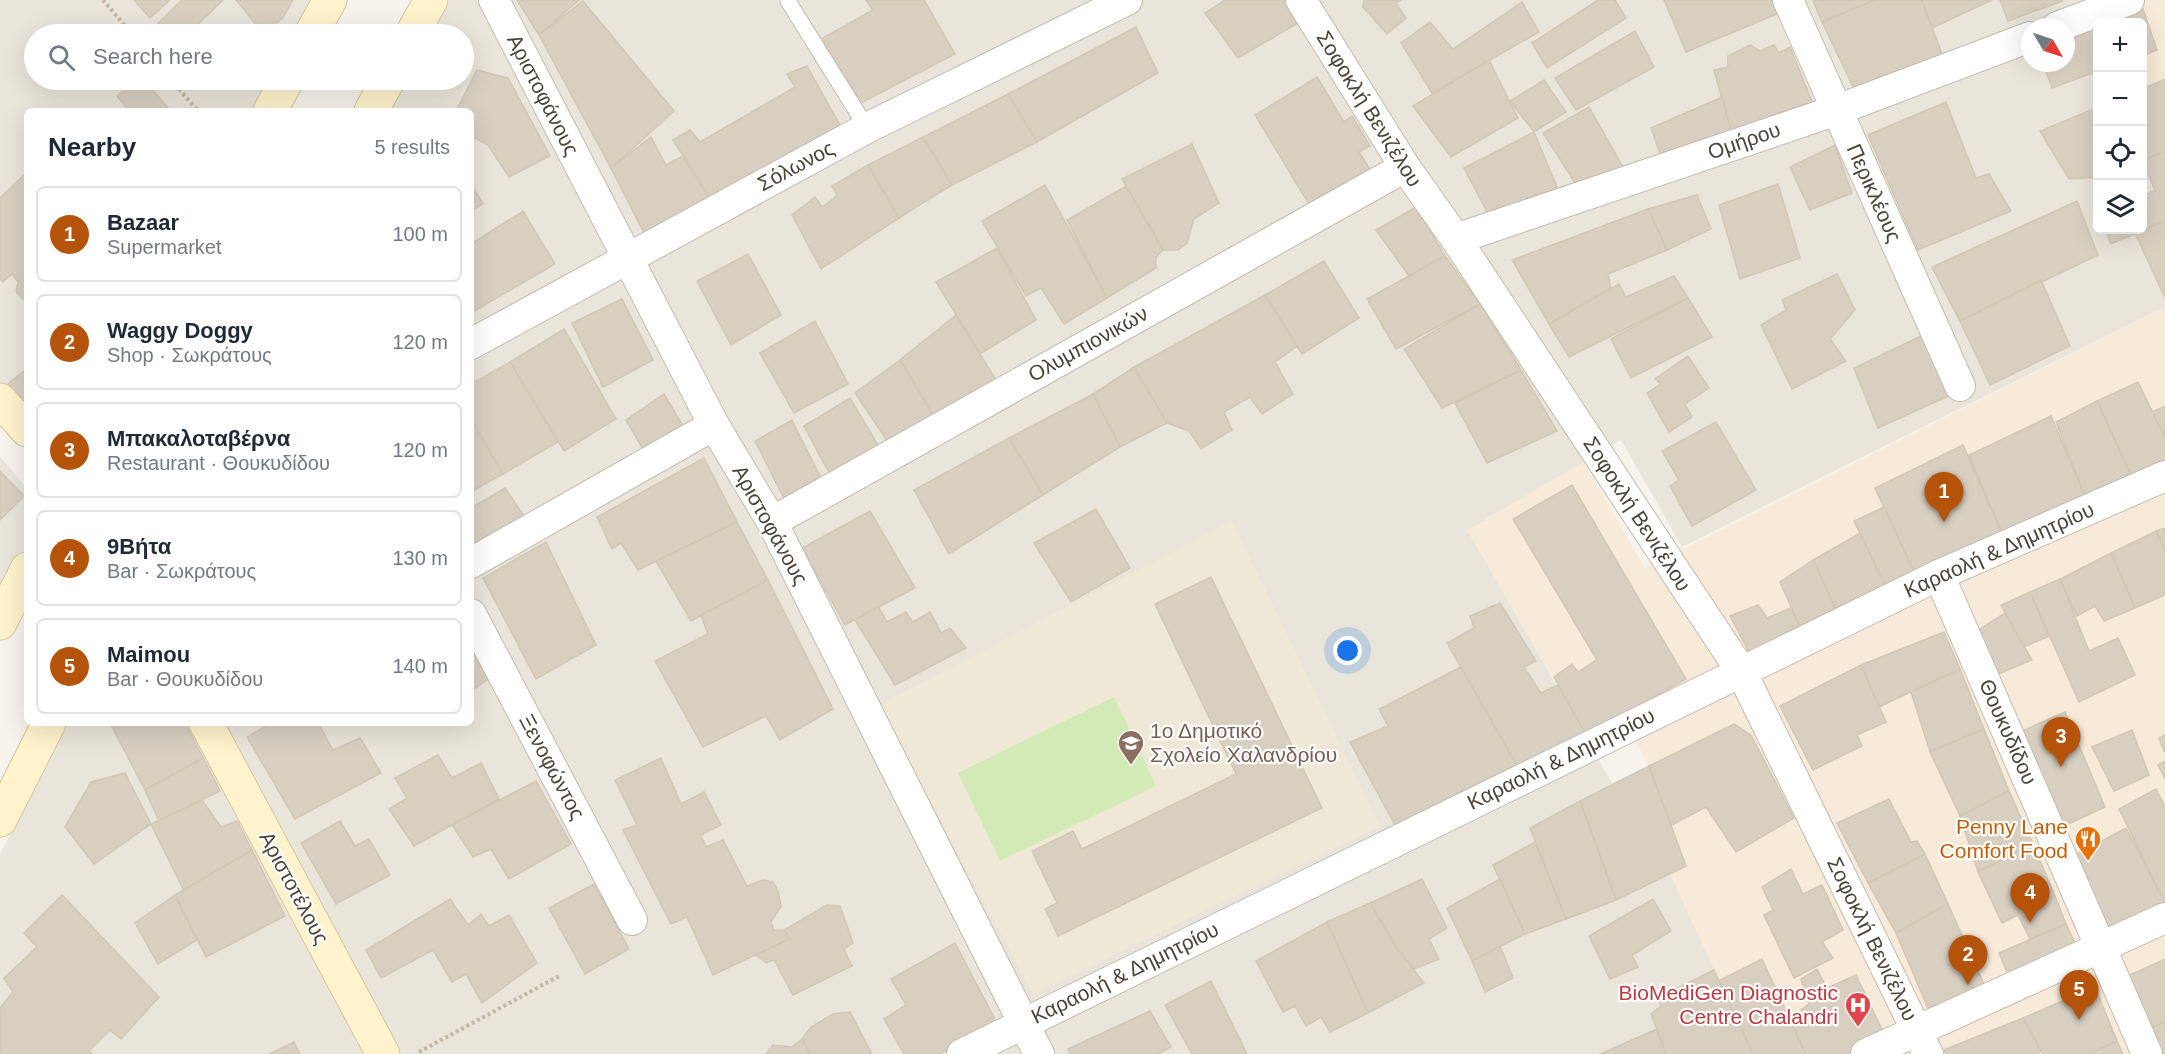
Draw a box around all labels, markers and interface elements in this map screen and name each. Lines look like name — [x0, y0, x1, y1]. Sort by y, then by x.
north arrow — [2021, 18, 2075, 72]
map controls — [2093, 18, 2147, 234]
button: + — [2093, 18, 2147, 72]
search box — [24, 24, 474, 90]
street label: Σοφοκλή Βενιζέλου — [1312, 27, 1427, 191]
street label: Αριστοφάνους — [503, 30, 584, 159]
icon: search — [45, 41, 78, 74]
text: Search here — [93, 44, 213, 69]
button: − — [2093, 72, 2147, 126]
street label: Ομήρου — [1705, 117, 1783, 164]
button: locate — [2093, 126, 2147, 180]
text: Nearby — [48, 132, 136, 162]
text: 5 results — [374, 136, 450, 158]
street label: Σόλωνος — [754, 136, 838, 195]
street label: Περικλέους — [1843, 140, 1906, 245]
button: layers — [2093, 180, 2147, 234]
text: Bazaar — [107, 210, 179, 235]
text: 1 — [64, 223, 75, 245]
text: 100 m — [392, 223, 448, 245]
text: Supermarket — [107, 236, 222, 258]
street label: Ολυμπιονικών — [1024, 301, 1152, 386]
text: Waggy Doggy — [107, 318, 253, 343]
text: 2 — [64, 331, 75, 353]
text: 120 m — [392, 331, 448, 353]
text: Shop · Σωκράτους — [107, 344, 272, 366]
text: Μπακαλοταβέρνα — [107, 426, 290, 451]
street label: Σοφοκλή Βενιζέλου — [1579, 432, 1696, 595]
text: 3 — [64, 439, 75, 461]
text: 120 m — [392, 439, 448, 461]
text: Restaurant · Θουκυδίδου — [107, 452, 330, 474]
street label: Αριστοφάνους — [728, 461, 813, 588]
pin: 1 — [1924, 472, 1964, 522]
street label: Καραολή & Δημητρίου — [1900, 497, 2097, 602]
text: 9Βήτα — [107, 534, 171, 559]
text: 4 — [64, 547, 75, 569]
text: 130 m — [392, 547, 448, 569]
text: Bar · Σωκράτους — [107, 560, 256, 582]
your location — [1333, 636, 1362, 665]
text: Maimou — [107, 642, 190, 667]
text: 5 — [64, 655, 75, 677]
text: 140 m — [392, 655, 448, 677]
text: Bar · Θουκυδίδου — [107, 668, 263, 690]
street label: Θουκυδίδου — [1975, 676, 2042, 788]
street label: Καραολή & Δημητρίου — [1463, 703, 1658, 814]
street label: Ξενοφώντος — [515, 710, 590, 823]
pin: 3 — [2042, 718, 2080, 767]
place label: 1ο Δημοτικό Σχολείο Χαλανδρίου — [1150, 719, 1337, 766]
school or university icon: 1ο Δημοτικό Σχολείο Χαλανδρίου — [1116, 728, 1146, 766]
place label: Penny Lane Comfort Food — [1940, 815, 2068, 862]
restaurant icon: Penny Lane Comfort Food — [2073, 824, 2103, 862]
street label: Αριστοτέλους — [255, 828, 334, 948]
street label: Σοφοκλή Βενιζέλου — [1823, 853, 1922, 1024]
pin: 4 — [2010, 874, 2050, 923]
street label: Καραολή & Δημητρίου — [1027, 917, 1222, 1028]
pin: 2 — [1948, 936, 1988, 985]
pin: 5 — [2060, 970, 2098, 1020]
place label: BioMediGen Diagnostic Centre Chalandri — [1619, 981, 1838, 1028]
hospital icon: BioMediGen Diagnostic Centre Chalandri — [1843, 990, 1873, 1028]

